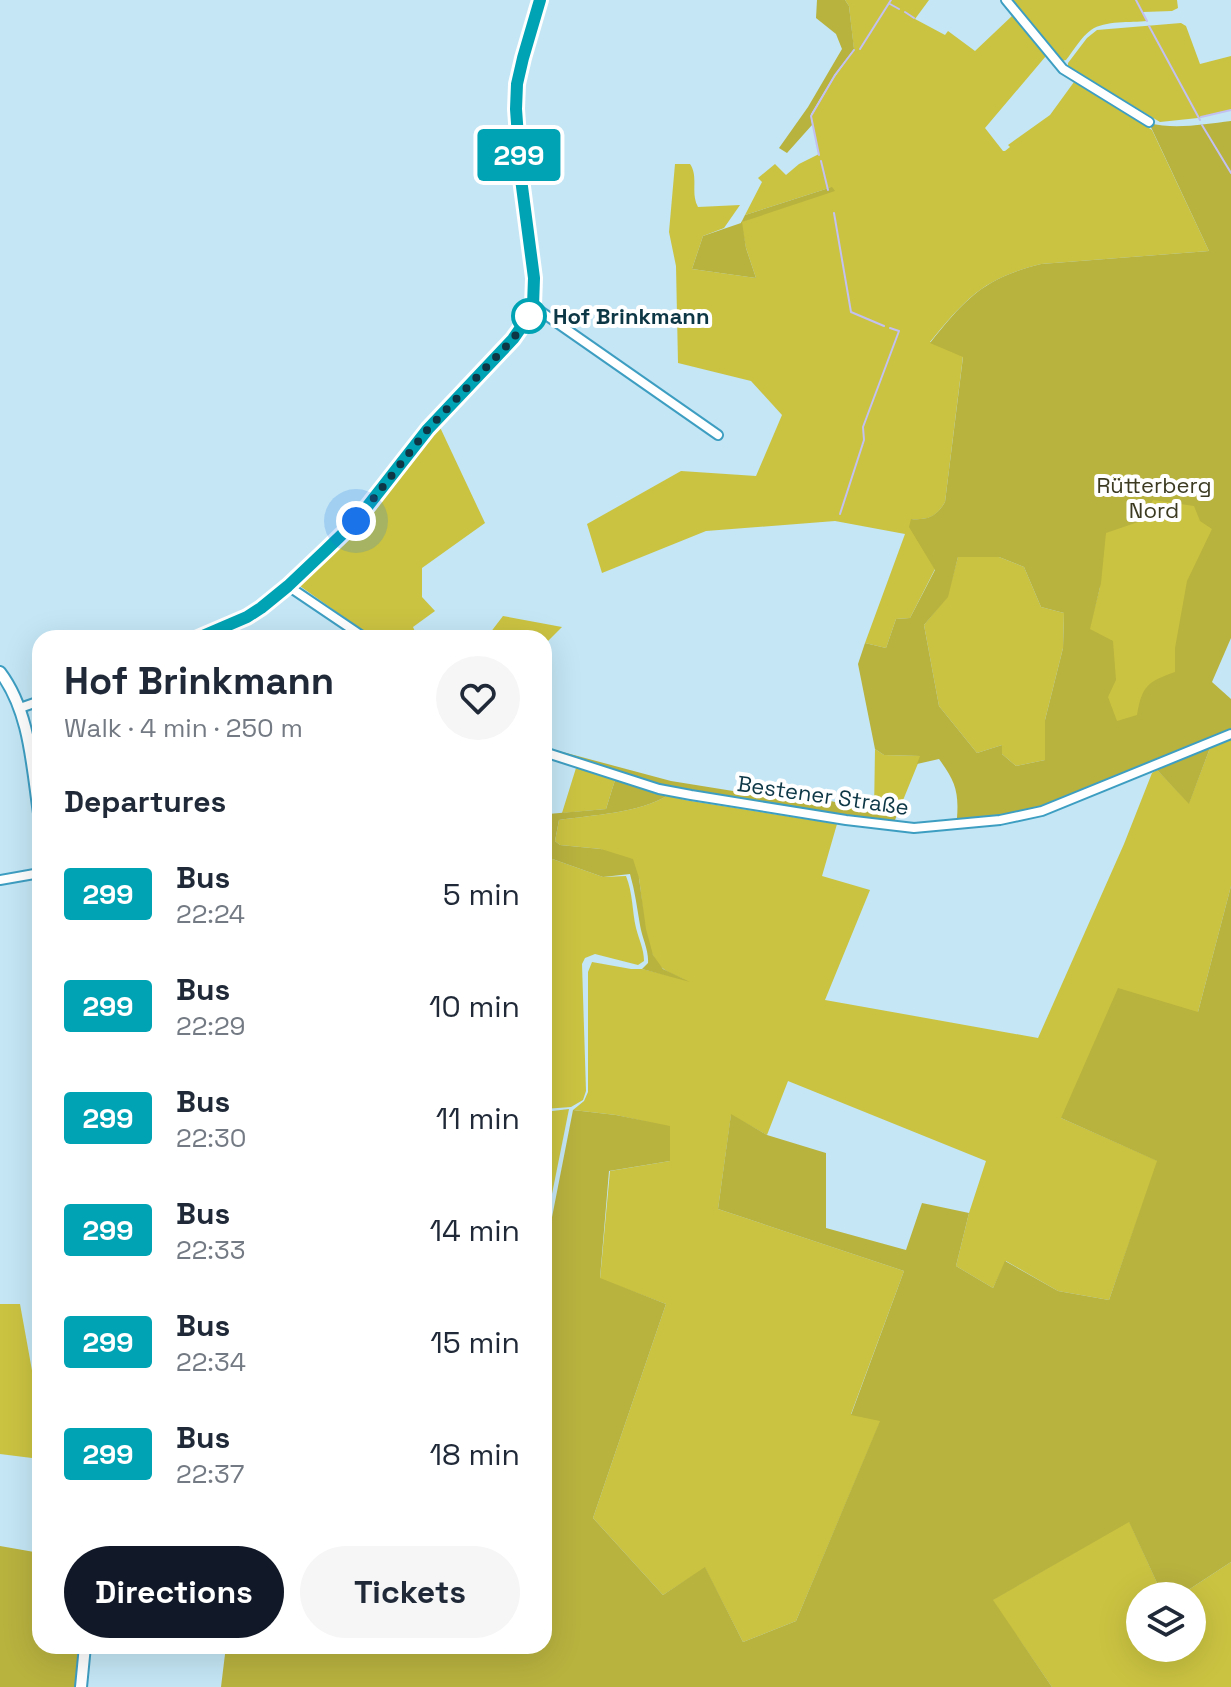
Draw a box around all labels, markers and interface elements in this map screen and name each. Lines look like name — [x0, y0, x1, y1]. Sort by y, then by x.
line badge: 299 — [473, 129, 565, 181]
text: 299 — [493, 137, 545, 173]
marker: Hof Brinkmann — [512, 299, 546, 333]
place label: Hof Brinkmann — [553, 302, 709, 330]
park label: Rütterberg Nord — [1096, 471, 1212, 524]
your location — [336, 501, 376, 541]
button: heart — [436, 656, 520, 740]
text: Hof Brinkmann — [64, 657, 334, 705]
text: Walk · 4 min · 250 m — [64, 711, 303, 745]
street label: Bestener Straße — [735, 769, 911, 821]
text: Departures — [64, 782, 226, 821]
text: Bus — [176, 858, 230, 897]
text: 5 min — [443, 875, 520, 914]
text: 299 — [82, 876, 134, 912]
text: 22:24 — [176, 897, 245, 931]
text: Bus — [176, 970, 230, 1009]
text: 10 min — [429, 987, 520, 1026]
text: 299 — [82, 988, 134, 1024]
text: 22:29 — [176, 1009, 245, 1043]
text: Bus — [176, 1082, 230, 1121]
text: 11 min — [436, 1099, 520, 1138]
text: 299 — [82, 1100, 134, 1136]
text: 22:30 — [176, 1121, 246, 1155]
text: Bus — [176, 1194, 230, 1233]
text: 14 min — [429, 1211, 520, 1250]
text: 299 — [82, 1212, 134, 1248]
text: 22:33 — [176, 1233, 245, 1267]
text: Bus — [176, 1306, 230, 1345]
text: 15 min — [430, 1323, 520, 1362]
text: 299 — [82, 1324, 134, 1360]
text: 22:34 — [176, 1345, 246, 1379]
text: Bus — [176, 1418, 230, 1457]
text: 18 min — [430, 1435, 520, 1474]
text: 299 — [82, 1436, 134, 1472]
text: 22:37 — [176, 1457, 244, 1491]
button: Directions — [64, 1546, 284, 1638]
button: Tickets — [300, 1546, 520, 1638]
map controls — [1126, 1582, 1206, 1662]
button: layers — [1126, 1582, 1206, 1662]

